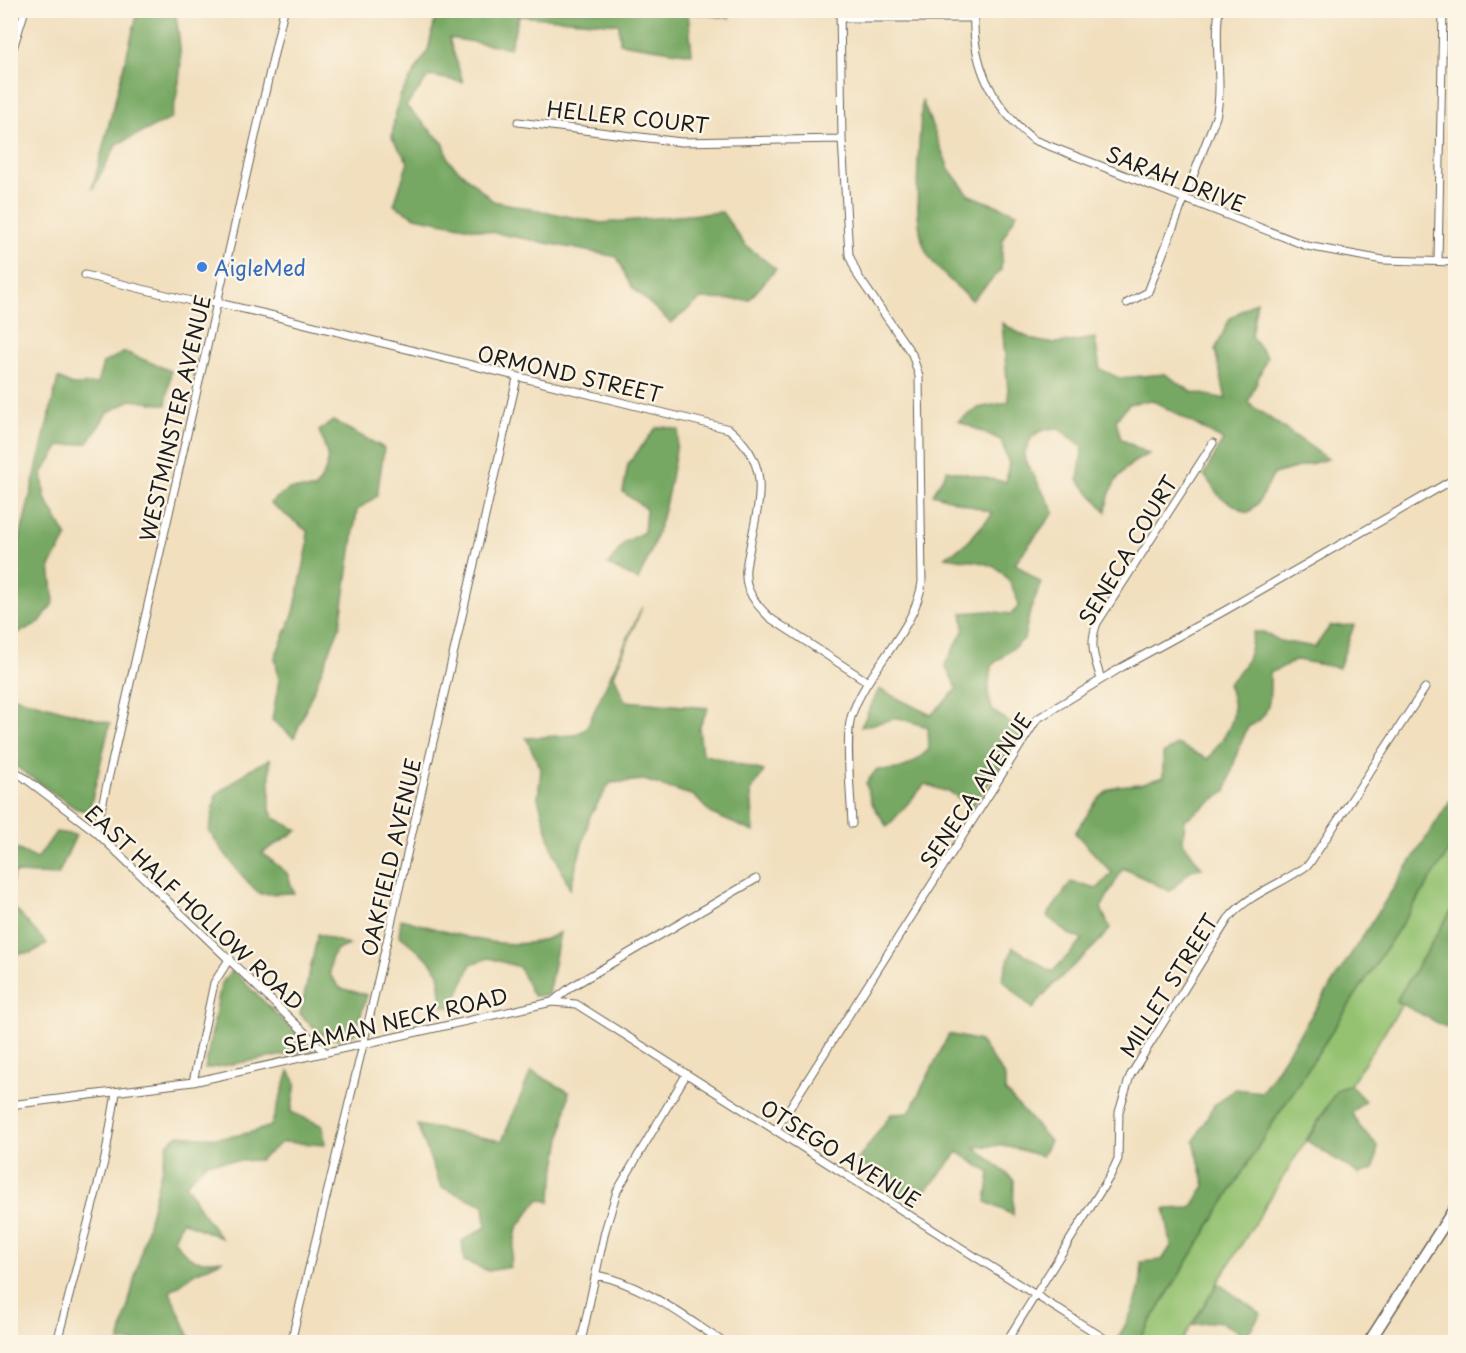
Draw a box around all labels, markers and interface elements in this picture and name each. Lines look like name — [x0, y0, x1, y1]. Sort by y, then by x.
street label: HELLER COURT — [545, 92, 711, 140]
street label: SARAH DRIVE — [1102, 137, 1250, 219]
place label: AigleMed — [214, 251, 306, 283]
marker: AigleMed — [195, 260, 209, 274]
street label: WESTMINSTER AVENUE — [130, 292, 218, 544]
street label: ORMOND STREET — [474, 336, 666, 410]
street label: SENECA COURT — [1069, 468, 1185, 631]
street label: SENECA AVENUE — [911, 706, 1039, 874]
street label: OAKFIELD AVENUE — [352, 755, 428, 959]
street label: EAST HALF HOLLOW ROAD — [78, 797, 312, 1017]
street label: MILLET STREET — [1111, 906, 1225, 1063]
street label: SEAMAN NECK ROAD — [279, 979, 511, 1061]
street label: OTSEGO AVENUE — [755, 1091, 927, 1215]

